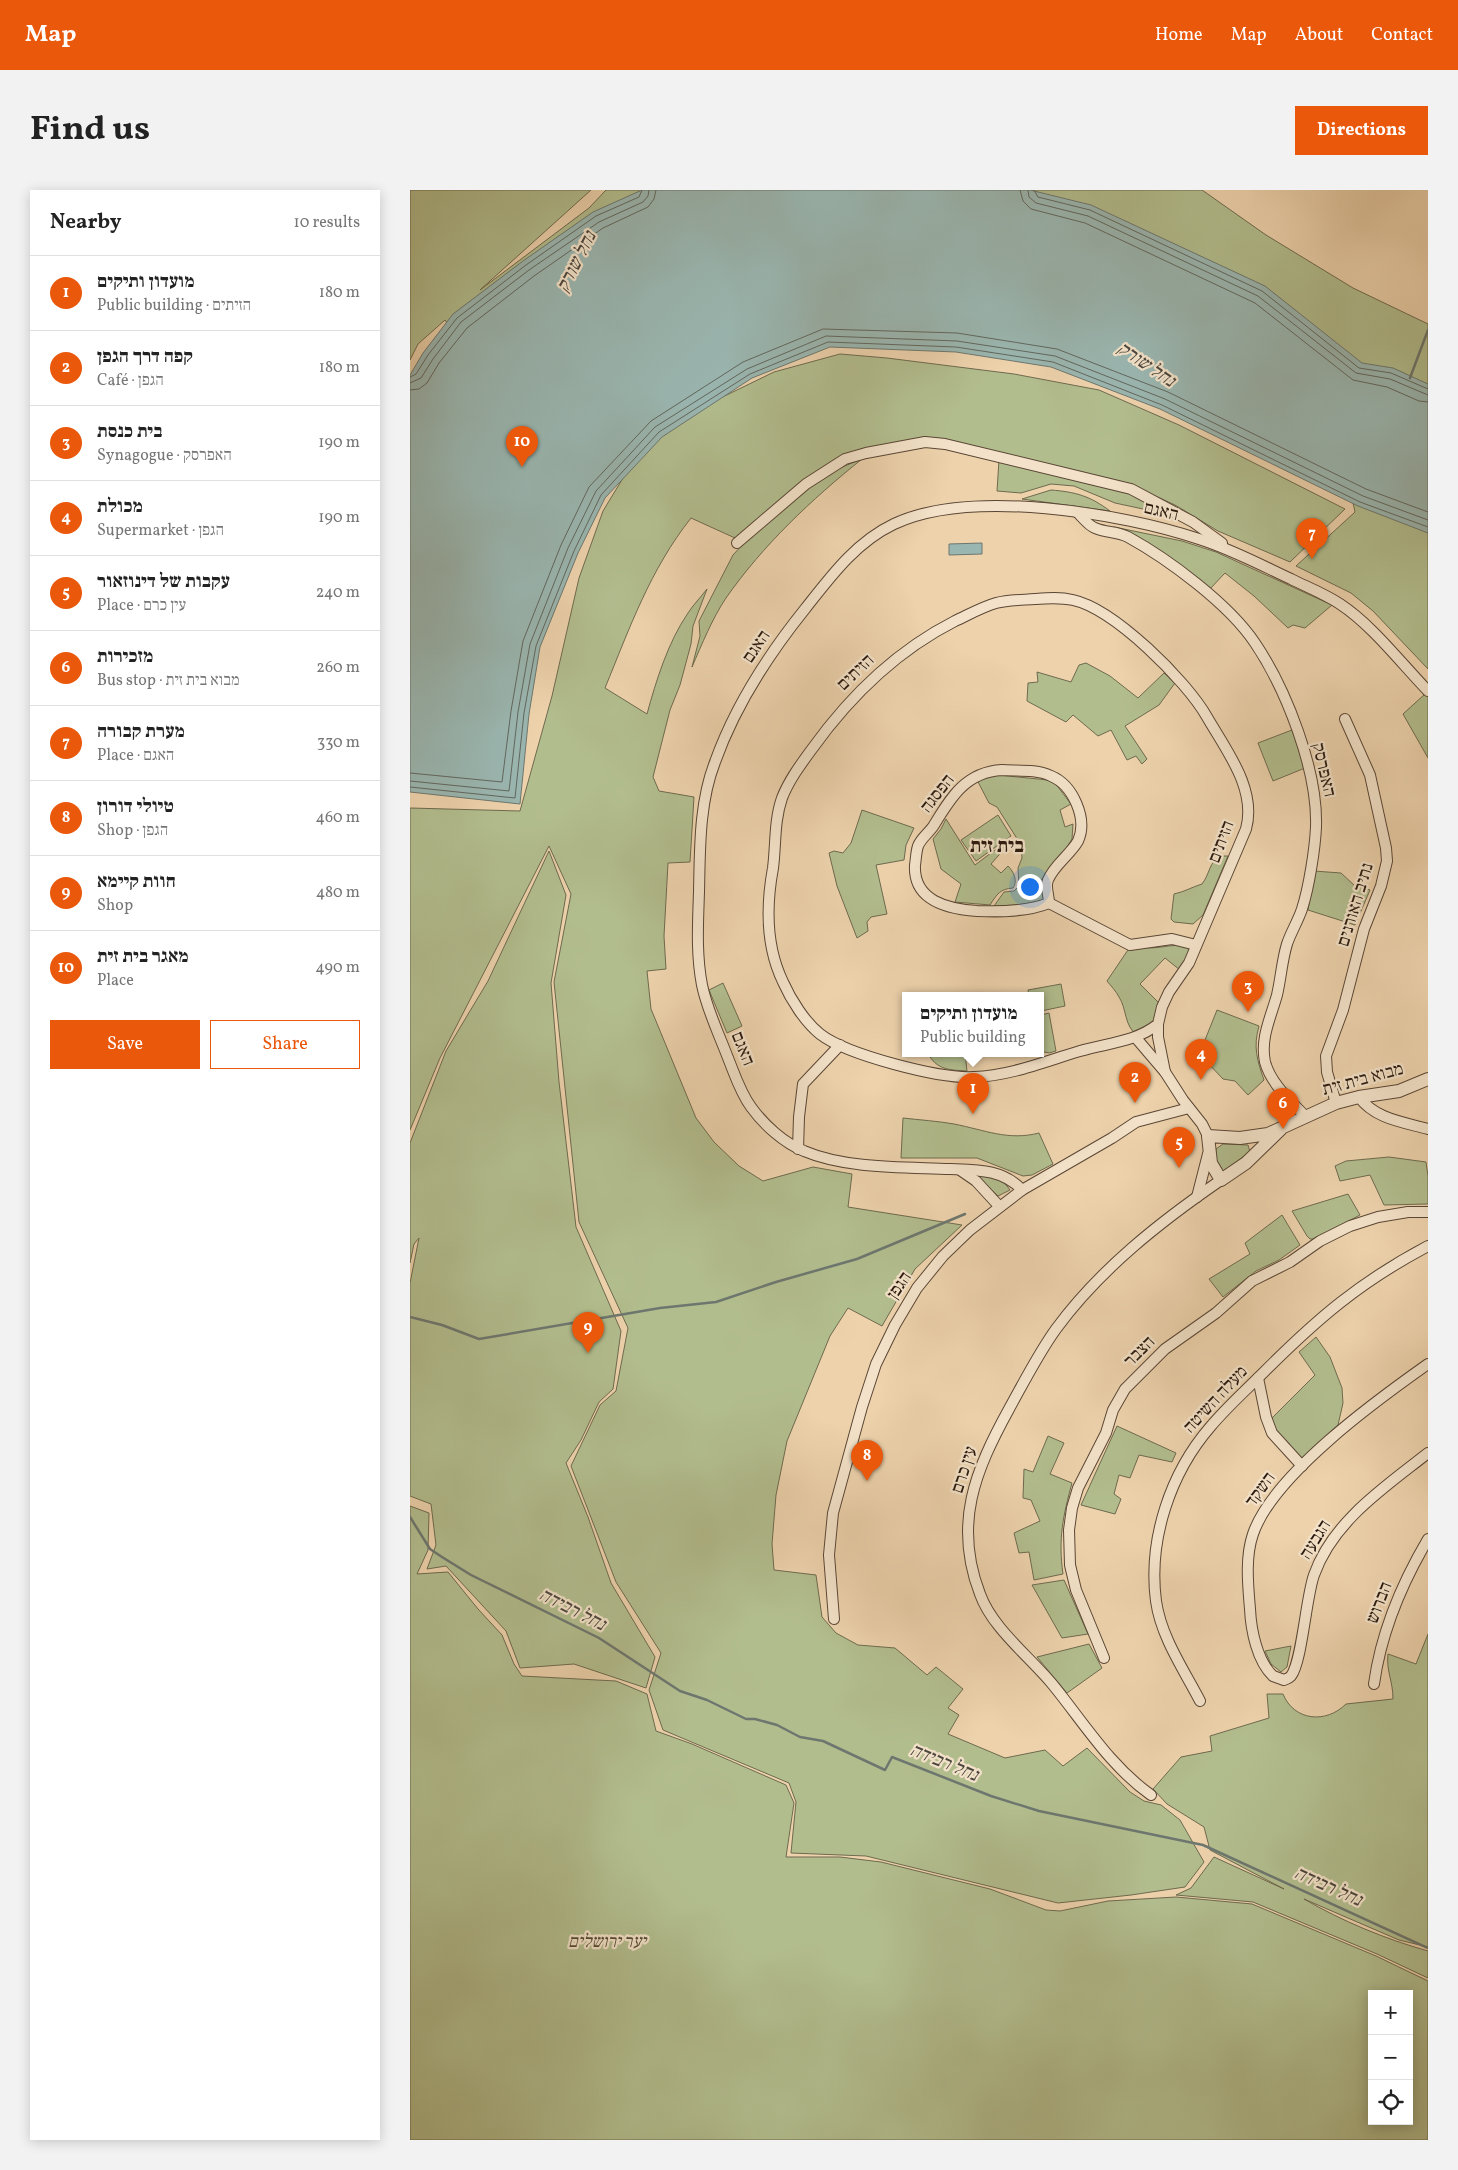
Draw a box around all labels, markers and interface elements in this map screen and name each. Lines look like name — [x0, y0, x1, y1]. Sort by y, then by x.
text: Map — [25, 18, 76, 52]
text: Home — [1155, 23, 1203, 48]
text: Map — [1231, 23, 1267, 48]
text: About — [1295, 23, 1343, 48]
text: Contact — [1371, 23, 1433, 48]
text: Find us — [30, 106, 150, 154]
button: Directions — [1295, 106, 1428, 155]
text: Nearby — [50, 208, 121, 237]
text: 10 results — [294, 212, 360, 234]
water label: נחל שורק — [551, 226, 604, 297]
text: מועדון ותיקים — [97, 269, 195, 295]
text: 1 — [63, 282, 69, 304]
text: 180 m — [319, 282, 360, 304]
text: Public building · הזיתים — [97, 295, 251, 317]
water label: נחל שורק — [1112, 336, 1181, 395]
text: קפה דרך הגפן — [97, 344, 193, 370]
text: 2 — [62, 357, 70, 379]
text: 180 m — [319, 357, 360, 379]
text: Café · הגפן — [97, 370, 164, 392]
text: בית כנסת — [97, 419, 162, 445]
pin: 10 — [506, 426, 538, 467]
text: 3 — [62, 432, 70, 454]
text: 190 m — [318, 432, 360, 454]
text: Synagogue · האפרסק — [97, 445, 232, 467]
text: מכולת — [97, 494, 143, 520]
street label: האגם — [1141, 496, 1181, 528]
text: 4 — [61, 507, 71, 529]
text: 190 m — [318, 507, 360, 529]
pin: 7 — [1296, 518, 1328, 559]
text: Supermarket · הגפן — [97, 520, 224, 542]
text: עקבות של דינוזאור — [97, 569, 230, 595]
text: 5 — [62, 582, 70, 604]
text: 240 m — [316, 582, 360, 604]
text: Place · עין כרם — [97, 595, 186, 617]
street label: האגם — [737, 626, 777, 668]
text: מזכירות — [97, 644, 153, 670]
street label: הזיתים — [832, 649, 880, 697]
text: 6 — [62, 657, 70, 679]
text: 260 m — [316, 657, 360, 679]
text: Bus stop · מבוא בית זית — [97, 670, 240, 692]
text: מערת קבורה — [97, 719, 185, 745]
text: 7 — [62, 732, 70, 754]
text: 330 m — [317, 732, 360, 754]
street label: האפרסק — [1305, 740, 1341, 800]
text: Place · האגם — [97, 745, 174, 767]
street label: הפסגה — [915, 769, 961, 819]
text: טיולי דורון — [97, 794, 174, 820]
text: 8 — [62, 807, 70, 829]
text: 460 m — [316, 807, 360, 829]
street label: הזיתים — [1203, 817, 1241, 867]
text: Shop · הגפן — [97, 820, 168, 842]
district label: בית זית — [970, 833, 1024, 861]
street label: נתיב האורנים — [1331, 860, 1381, 950]
text: חוות קיימא — [97, 869, 176, 895]
your location — [1017, 874, 1043, 900]
text: 9 — [62, 882, 70, 904]
text: 480 m — [316, 882, 360, 904]
text: Shop — [97, 895, 133, 917]
text: מאגר בית זית — [97, 944, 189, 970]
text: 10 — [58, 957, 74, 979]
text: 490 m — [315, 957, 360, 979]
text: Place — [97, 970, 134, 992]
pin: 3 — [1232, 971, 1264, 1012]
popup — [902, 992, 1044, 1057]
text: מועדון ותיקים — [920, 1001, 1018, 1027]
button: Save — [50, 1020, 200, 1069]
button: Share — [210, 1020, 360, 1069]
text: Public building — [920, 1027, 1026, 1049]
street label: האגם — [724, 1028, 760, 1070]
pin: 4 — [1185, 1039, 1217, 1080]
street label: מבוא בית זית — [1320, 1057, 1406, 1103]
pin: 2 — [1119, 1062, 1151, 1103]
pin: 1 — [957, 1073, 989, 1114]
pin: 6 — [1267, 1088, 1299, 1129]
pin: 5 — [1163, 1127, 1195, 1168]
street label: הגפן — [882, 1267, 918, 1305]
pin: 9 — [572, 1312, 604, 1353]
street label: הצבר — [1119, 1331, 1161, 1373]
street label: מעלה השיטה — [1178, 1360, 1254, 1440]
pin: 8 — [851, 1440, 883, 1481]
street label: עין כרם — [946, 1443, 984, 1497]
street label: השקד — [1240, 1467, 1282, 1513]
street label: הגבעה — [1294, 1515, 1338, 1565]
street label: הברוש — [1361, 1579, 1399, 1627]
water label: נחל רבידה — [534, 1582, 611, 1639]
water label: נחל רבידה — [906, 1738, 984, 1789]
water label: נחל רבידה — [1290, 1861, 1367, 1914]
park label: יער ירושלים — [568, 1930, 648, 1955]
map controls — [1368, 1990, 1413, 2125]
button: + — [1368, 1990, 1413, 2035]
button: − — [1368, 2035, 1413, 2080]
button: locate — [1368, 2080, 1413, 2125]

